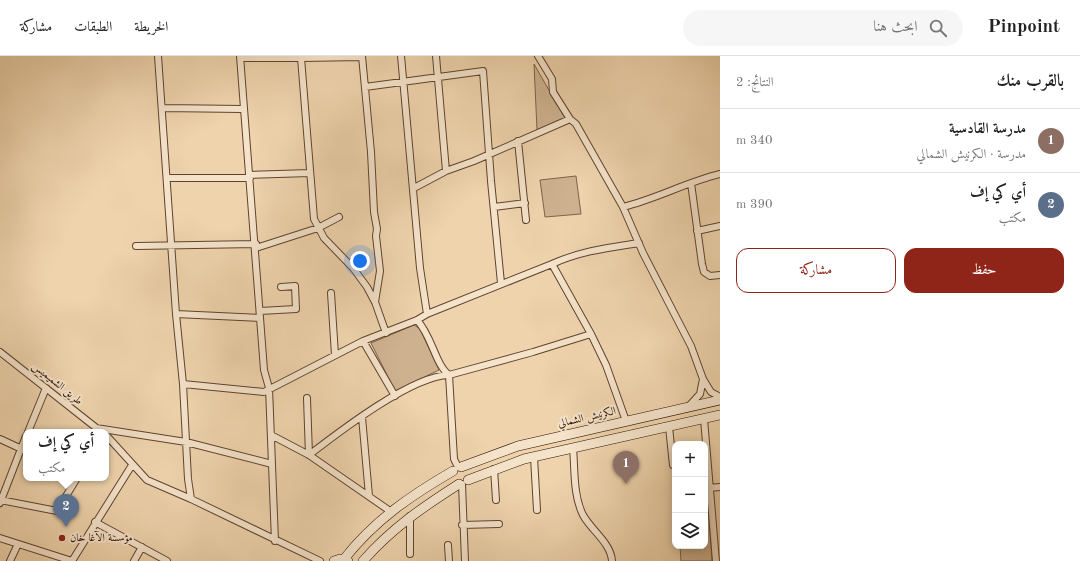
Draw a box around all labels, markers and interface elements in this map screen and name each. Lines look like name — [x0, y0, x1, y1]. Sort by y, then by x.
search box — [683, 10, 963, 46]
icon: search — [927, 17, 949, 39]
text: Pinpoint — [987, 18, 1060, 37]
text: مشاركة — [20, 20, 52, 34]
text: الطبقات — [74, 20, 112, 34]
text: الخريطة — [134, 20, 168, 34]
text: ابحث هنا — [873, 20, 917, 35]
text: بالقرب منك — [996, 73, 1064, 90]
text: النتائج: 2 — [736, 76, 774, 89]
text: مدرسة القادسية — [949, 122, 1026, 137]
text: 340 m — [736, 134, 773, 147]
text: 1 — [1047, 134, 1055, 147]
text: مدرسة · الكرنيش الشمالي — [916, 148, 1026, 161]
text: أي كي إف — [970, 186, 1026, 201]
text: 390 m — [736, 198, 773, 211]
text: 2 — [1047, 198, 1055, 211]
text: مكتب — [999, 212, 1026, 225]
button: مشاركة — [736, 248, 896, 293]
button: حفظ — [904, 248, 1064, 293]
your location — [350, 251, 370, 271]
street label: طريق الشميميس — [29, 360, 84, 408]
street label: الكرنيش الشمالي — [557, 405, 618, 432]
popup — [23, 429, 109, 481]
text: أي كي إف — [38, 436, 94, 451]
map controls — [672, 441, 708, 549]
button: + — [672, 441, 708, 477]
pin: 1 — [613, 451, 639, 484]
text: مكتب — [38, 462, 65, 475]
button: − — [672, 477, 708, 513]
pin: 2 — [53, 494, 79, 527]
button: layers — [672, 513, 708, 549]
place label: مؤسسة الآغا خان — [70, 530, 133, 544]
marker: مؤسسة الآغا خان — [57, 533, 67, 543]

